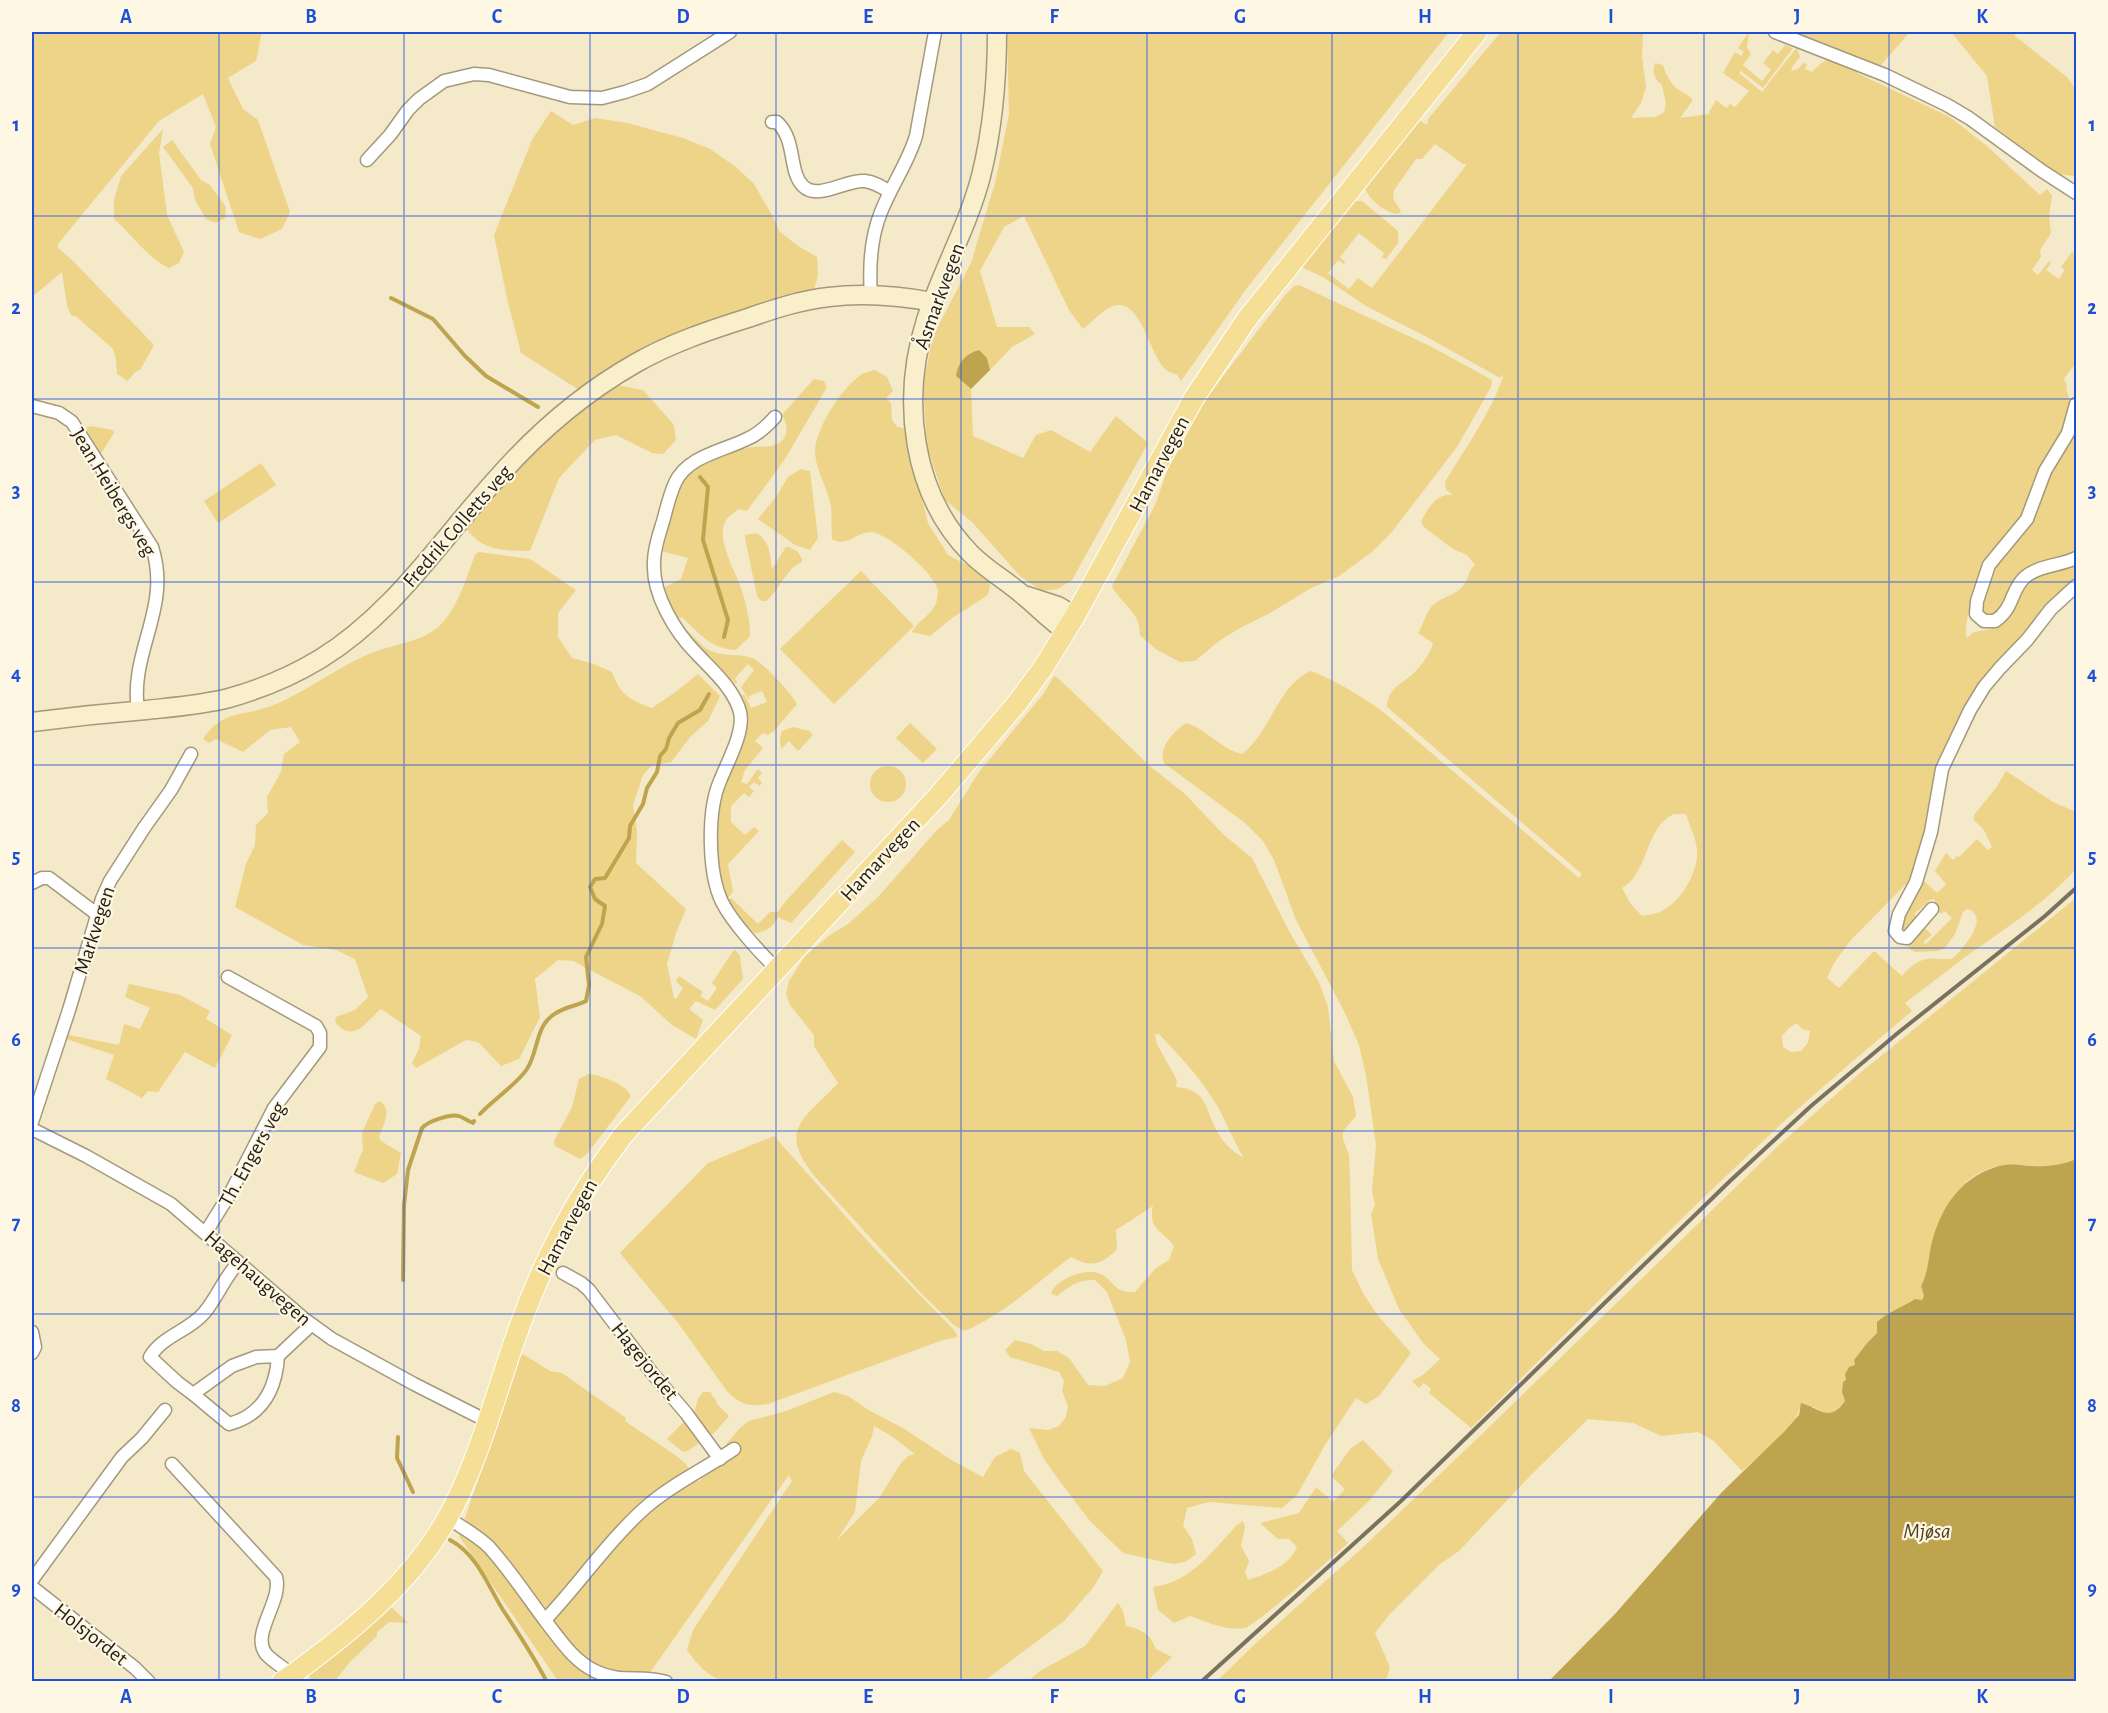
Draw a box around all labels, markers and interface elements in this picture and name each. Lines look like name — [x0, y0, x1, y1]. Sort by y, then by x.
text: A — [120, 7, 132, 27]
text: B — [305, 7, 317, 27]
text: C — [492, 7, 503, 27]
text: D — [676, 7, 690, 27]
text: E — [863, 7, 873, 27]
text: F — [1049, 7, 1059, 27]
text: G — [1234, 7, 1246, 27]
text: H — [1418, 7, 1432, 27]
text: I — [1608, 7, 1614, 27]
text: J — [1794, 7, 1800, 27]
text: K — [1976, 7, 1988, 27]
text: 1 — [12, 115, 20, 135]
text: 1 — [2088, 115, 2096, 135]
street label: Åsmarkvegen — [909, 240, 968, 352]
text: 2 — [11, 298, 21, 318]
text: 2 — [2087, 298, 2097, 318]
street label: Hamarvegen — [1125, 413, 1193, 516]
street label: Jean Heibergs veg — [67, 425, 160, 561]
street label: Fredrik Colletts veg — [399, 461, 516, 591]
text: 3 — [12, 481, 20, 501]
text: 3 — [2088, 481, 2096, 501]
text: 4 — [11, 664, 21, 684]
text: 4 — [2087, 664, 2097, 684]
street label: Hamarvegen — [837, 814, 924, 905]
text: 5 — [12, 847, 20, 867]
text: 5 — [2088, 847, 2096, 867]
street label: Markvegen — [70, 884, 119, 977]
text: 6 — [11, 1030, 21, 1050]
text: 6 — [2087, 1030, 2097, 1050]
street label: Th. Engers veg — [215, 1098, 290, 1210]
street label: Hamarvegen — [533, 1176, 601, 1279]
text: 7 — [12, 1213, 21, 1233]
text: 7 — [2088, 1213, 2097, 1233]
street label: Hagehaugvegen — [200, 1227, 315, 1330]
street label: Hagejordet — [607, 1318, 682, 1404]
text: 8 — [11, 1396, 21, 1416]
text: 8 — [2087, 1396, 2097, 1416]
water label: Mjøsa — [1903, 1520, 1951, 1542]
text: 9 — [11, 1579, 21, 1599]
text: 9 — [2087, 1579, 2097, 1599]
street label: Holsjordet — [50, 1599, 132, 1670]
text: A — [120, 1687, 132, 1707]
text: B — [305, 1687, 317, 1707]
text: C — [492, 1687, 503, 1707]
text: D — [676, 1687, 690, 1707]
text: E — [863, 1687, 873, 1707]
text: F — [1049, 1687, 1059, 1707]
text: G — [1234, 1687, 1246, 1707]
text: H — [1418, 1687, 1432, 1707]
text: I — [1608, 1687, 1614, 1707]
text: J — [1794, 1687, 1800, 1707]
text: K — [1976, 1687, 1988, 1707]

